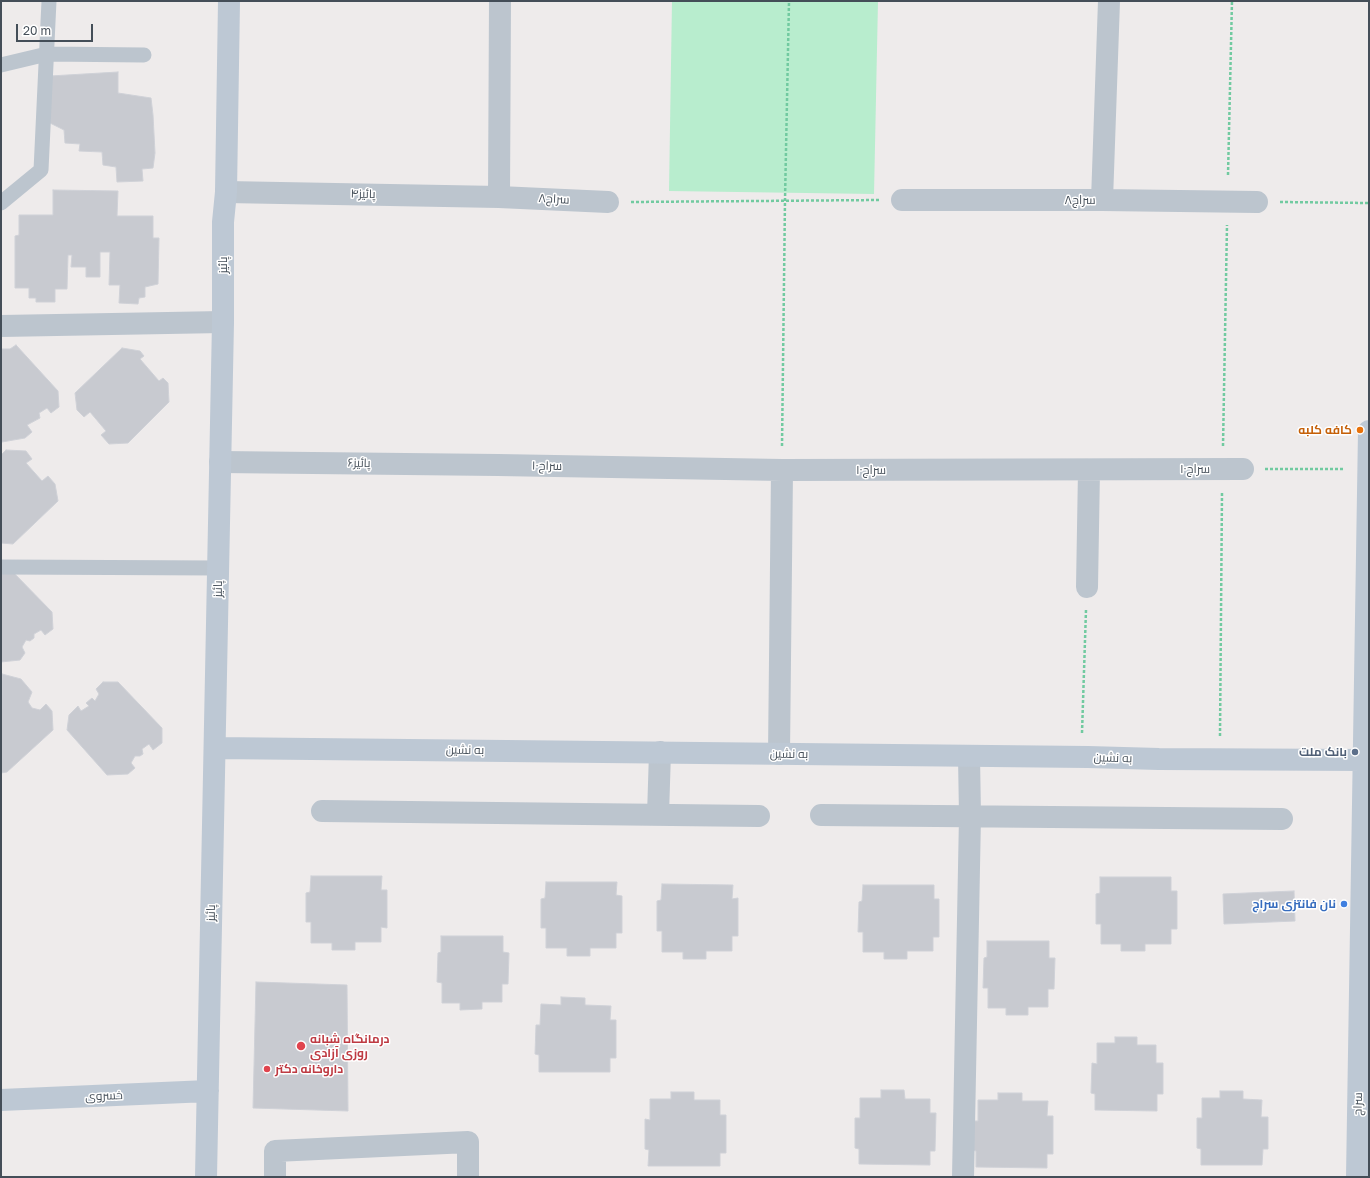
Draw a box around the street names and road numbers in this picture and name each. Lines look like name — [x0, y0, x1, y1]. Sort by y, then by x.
street label: پائیز۴ — [350, 187, 376, 201]
street label: ۸سراج — [538, 191, 570, 207]
street label: سراج۸ — [1065, 193, 1095, 207]
street label: پائیز — [216, 256, 230, 274]
street label: پائیز۶ — [347, 456, 371, 470]
street label: سراج۱۰ — [532, 459, 562, 473]
street label: سراج۱۰ — [1180, 462, 1210, 476]
street label: سراج۱۰ — [856, 463, 886, 477]
street label: پائیز — [211, 580, 225, 598]
street label: به نشین — [446, 742, 484, 758]
street label: به نشین — [770, 746, 808, 762]
street label: به نشین — [1093, 750, 1133, 766]
street label: پائیز — [204, 904, 218, 922]
street label: خسروى — [85, 1088, 123, 1104]
street label: سراج — [1351, 1092, 1365, 1116]

